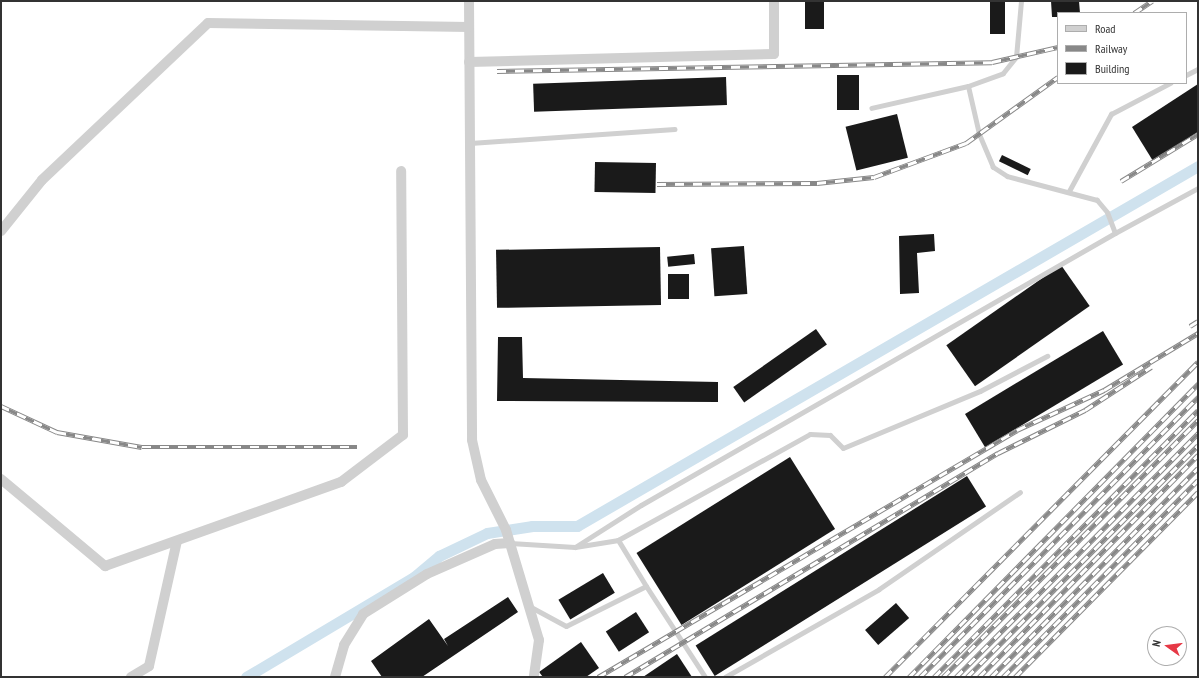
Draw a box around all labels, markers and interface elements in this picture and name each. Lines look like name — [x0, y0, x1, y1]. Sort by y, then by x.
legend — [1057, 12, 1187, 84]
text: Road — [1095, 21, 1115, 36]
text: Railway — [1095, 41, 1127, 56]
text: Building — [1095, 61, 1130, 76]
north arrow — [1147, 626, 1187, 666]
text: N — [1149, 639, 1164, 648]

